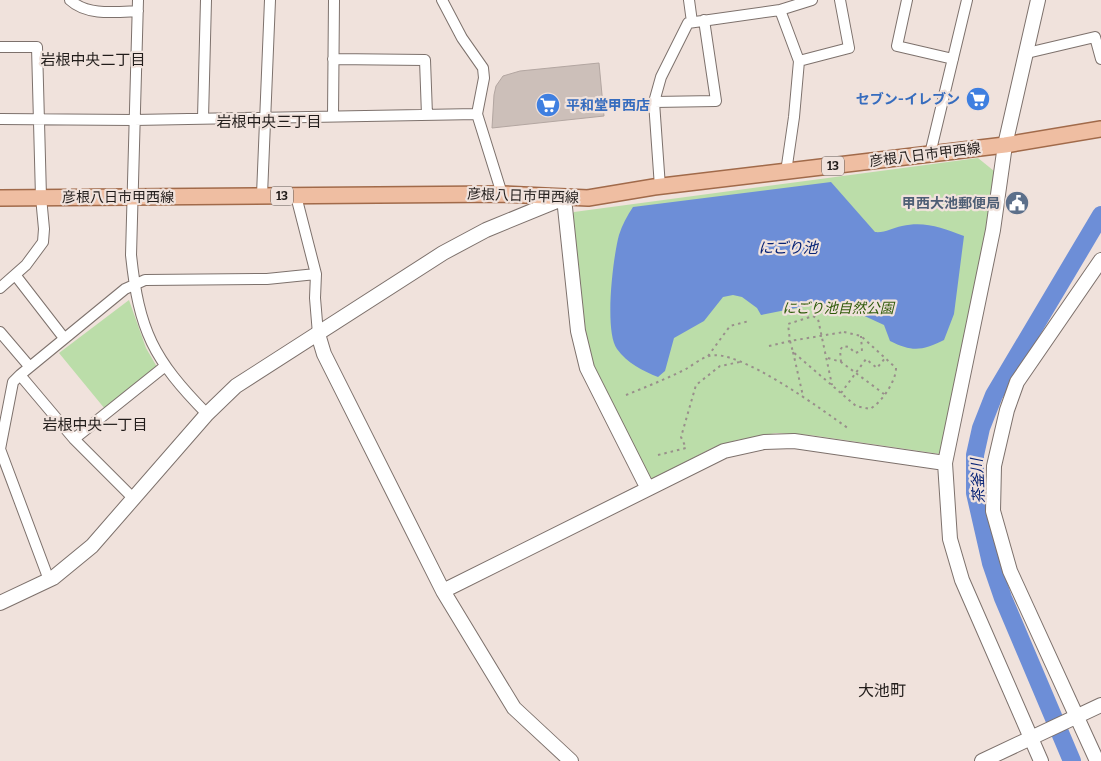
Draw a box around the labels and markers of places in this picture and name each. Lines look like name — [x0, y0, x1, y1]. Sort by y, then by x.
supermarket icon: セブン-イレブン — [965, 86, 991, 112]
place label: セブン-イレブン — [856, 91, 960, 108]
supermarket icon: 平和堂甲西店 — [535, 92, 561, 118]
place label: 平和堂甲西店 — [566, 97, 650, 114]
public building icon: 甲西大池郵便局 — [1004, 190, 1030, 216]
place label: 甲西大池郵便局 — [902, 195, 1000, 212]

